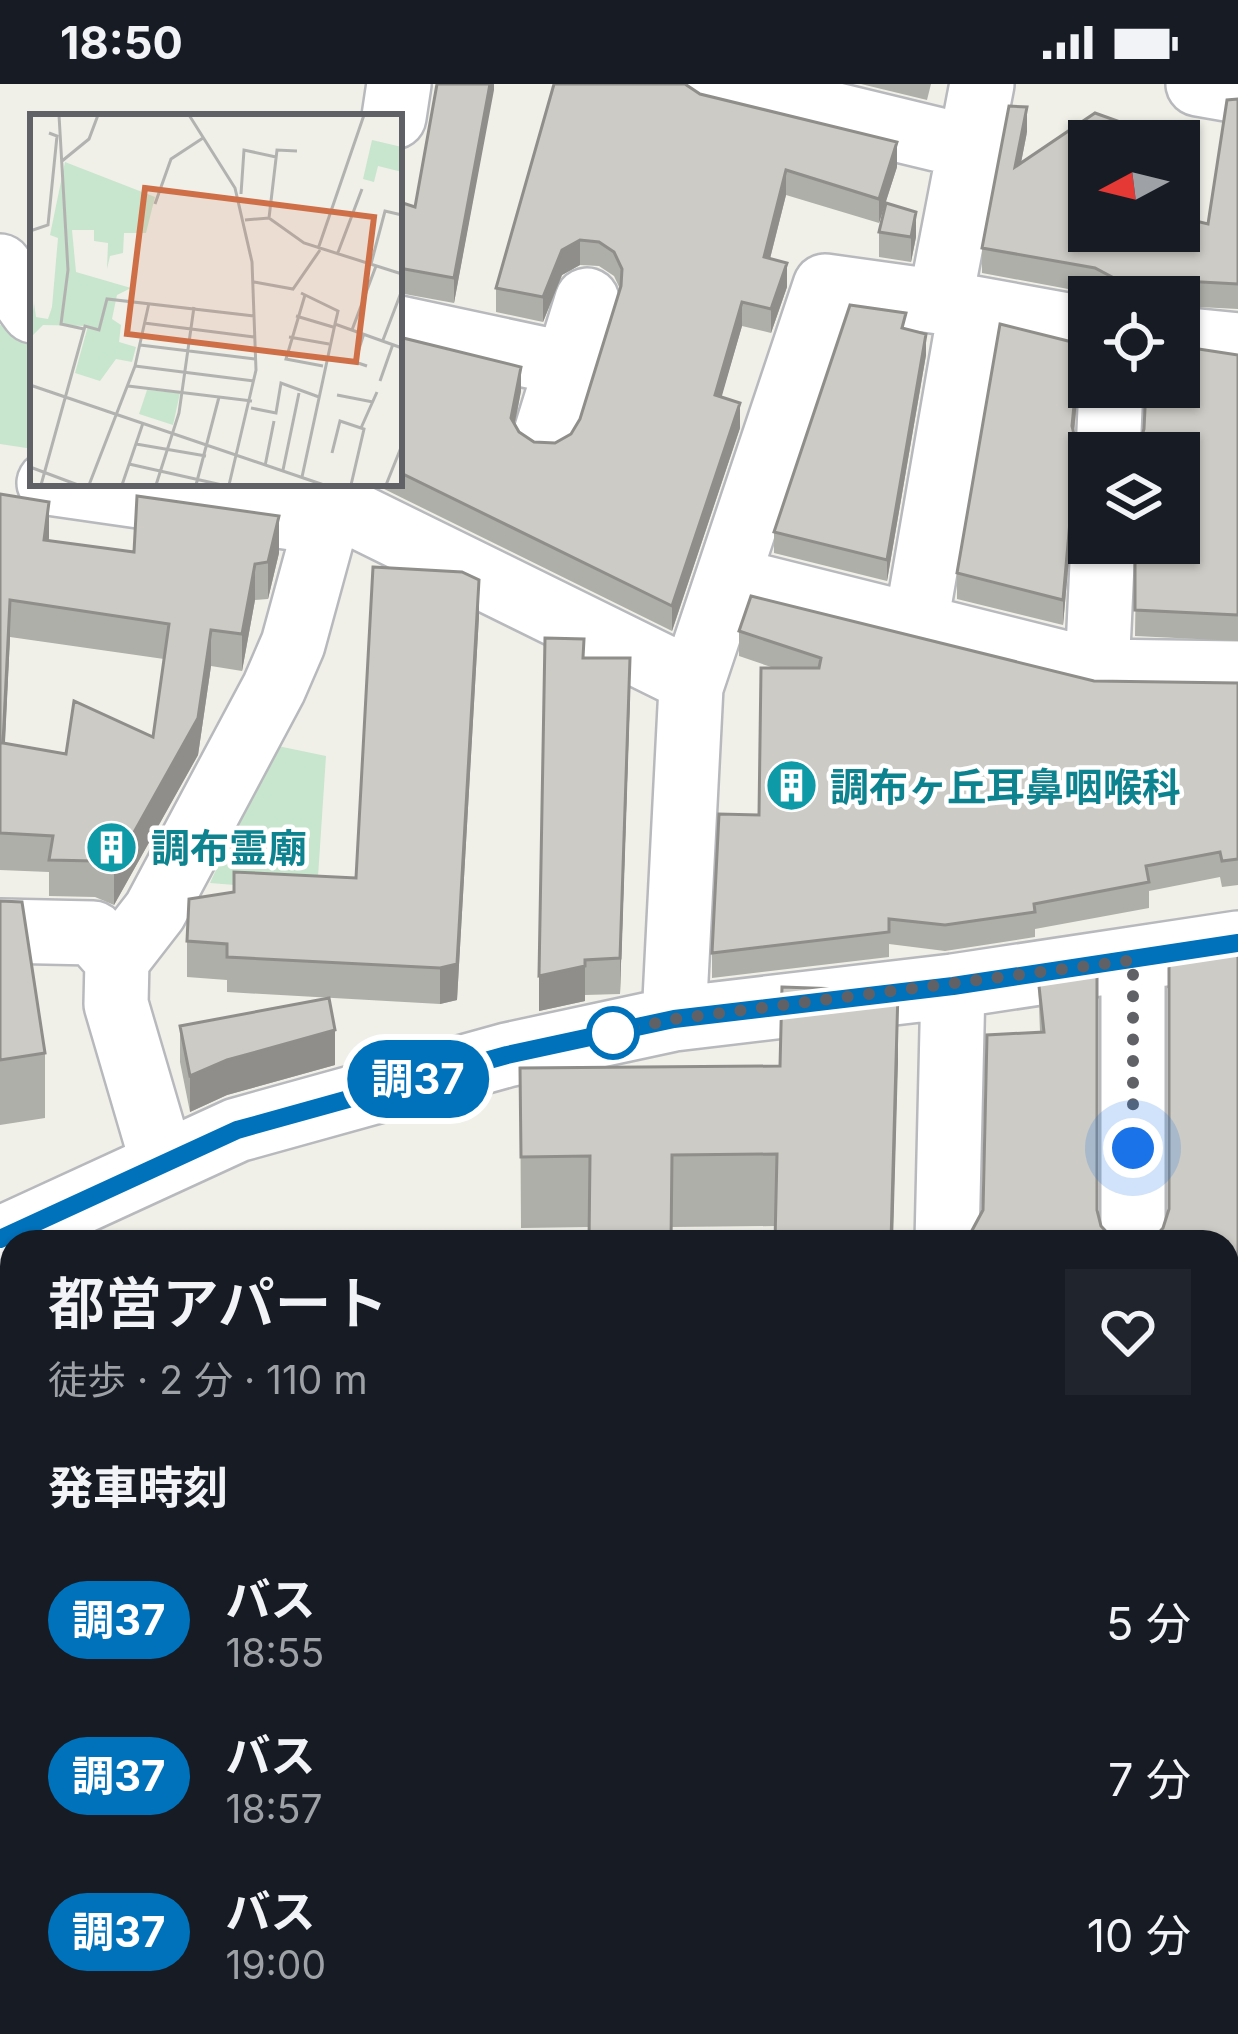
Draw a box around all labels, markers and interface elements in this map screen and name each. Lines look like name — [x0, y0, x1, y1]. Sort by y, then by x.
text: 18:50 — [60, 15, 183, 70]
inset map — [30, 114, 402, 486]
north arrow — [1068, 120, 1200, 252]
map controls — [1068, 120, 1200, 564]
button: locate — [1068, 276, 1200, 408]
button: layers — [1068, 432, 1200, 564]
building icon: 調布ヶ丘耳鼻咽喉科 — [763, 758, 819, 814]
place label: 調布ヶ丘耳鼻咽喉科 — [830, 763, 1181, 810]
building icon: 調布霊廟 — [84, 819, 140, 875]
place label: 調布霊廟 — [151, 824, 307, 871]
unlabelled marker — [588, 1008, 638, 1058]
line badge: 調37 — [349, 1040, 487, 1118]
text: 調37 — [371, 1053, 465, 1104]
your location — [1103, 1118, 1163, 1178]
text: 都営アパート — [48, 1269, 389, 1338]
button: heart — [1065, 1269, 1191, 1395]
text: 徒歩 · 2 分 · 110 m — [48, 1356, 368, 1403]
text: 発車時刻 — [48, 1460, 228, 1515]
text: バス — [226, 1572, 316, 1627]
text: 調37 — [72, 1594, 166, 1645]
text: 5 分 — [1106, 1596, 1191, 1651]
text: 18:55 — [226, 1629, 324, 1676]
text: バス — [226, 1728, 316, 1783]
text: 調37 — [72, 1750, 166, 1801]
text: 7 分 — [1108, 1752, 1191, 1807]
text: 18:57 — [226, 1785, 323, 1832]
text: バス — [226, 1884, 316, 1939]
text: 調37 — [72, 1906, 166, 1957]
text: 10 分 — [1087, 1908, 1191, 1963]
text: 19:00 — [226, 1941, 326, 1988]

